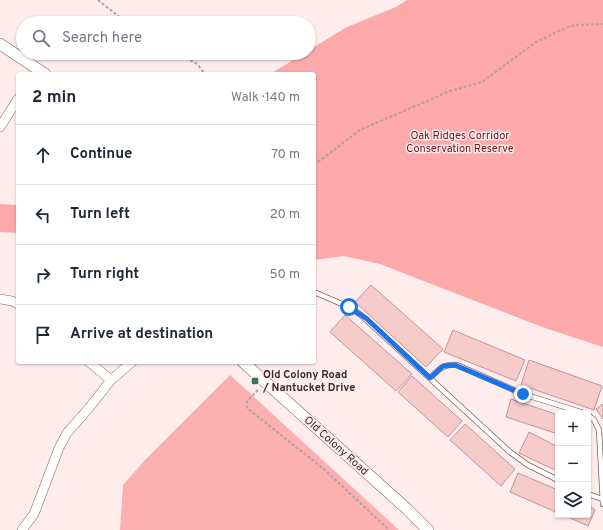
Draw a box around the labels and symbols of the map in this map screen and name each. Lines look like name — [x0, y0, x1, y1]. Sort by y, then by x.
park label: Oak Ridges Corridor Conservation Reserve — [406, 129, 514, 156]
route start — [340, 298, 358, 316]
place label: Old Colony Road / Nantucket Drive — [262, 368, 355, 395]
marker: Old Colony Road / Nantucket Drive — [250, 376, 260, 386]
route end — [514, 385, 532, 403]
street label: Old Colony Road — [301, 413, 371, 479]

